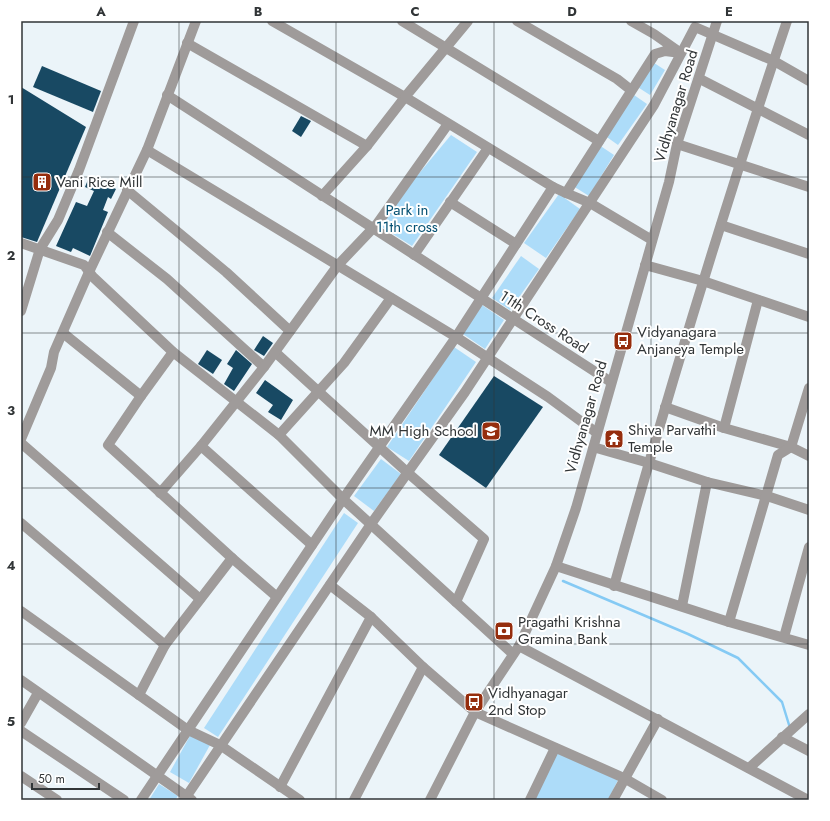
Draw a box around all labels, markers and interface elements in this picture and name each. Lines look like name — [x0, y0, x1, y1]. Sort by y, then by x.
text: A — [95, 2, 106, 21]
text: B — [254, 2, 263, 21]
text: C — [410, 2, 420, 21]
text: D — [567, 2, 577, 21]
text: E — [725, 2, 733, 21]
street label: Vidhyanagar Road — [648, 47, 704, 165]
text: 1 — [8, 90, 14, 109]
building icon: Vani Rice Mill — [31, 171, 53, 193]
place label: Vani Rice Mill — [56, 171, 143, 193]
park label: Park in 11th cross — [376, 199, 438, 238]
text: 2 — [7, 246, 15, 265]
street label: 11th Cross Road — [495, 285, 593, 359]
place label: Vidyanagara Anjaneya Temple — [637, 321, 744, 360]
bus stop icon: Vidyanagara Anjaneya Temple — [612, 330, 634, 352]
street label: Vidhyanagar Road — [559, 358, 613, 476]
text: 3 — [7, 401, 15, 420]
place label: Shiva Parvathi Temple — [628, 419, 716, 458]
place label: MM High School — [370, 420, 477, 442]
school or university icon: MM High School — [480, 420, 502, 442]
temple icon: Shiva Parvathi Temple — [603, 428, 625, 450]
text: 4 — [6, 556, 16, 575]
place label: Pragathi Krishna Gramina Bank — [518, 611, 620, 650]
bank icon: Pragathi Krishna Gramina Bank — [493, 620, 515, 642]
place label: Vidhyanagar 2nd Stop — [488, 682, 569, 721]
bus stop icon: Vidhyanagar 2nd Stop — [463, 691, 485, 713]
text: 5 — [7, 712, 15, 731]
scale bar — [32, 765, 99, 791]
text: 50 m — [38, 770, 65, 788]

